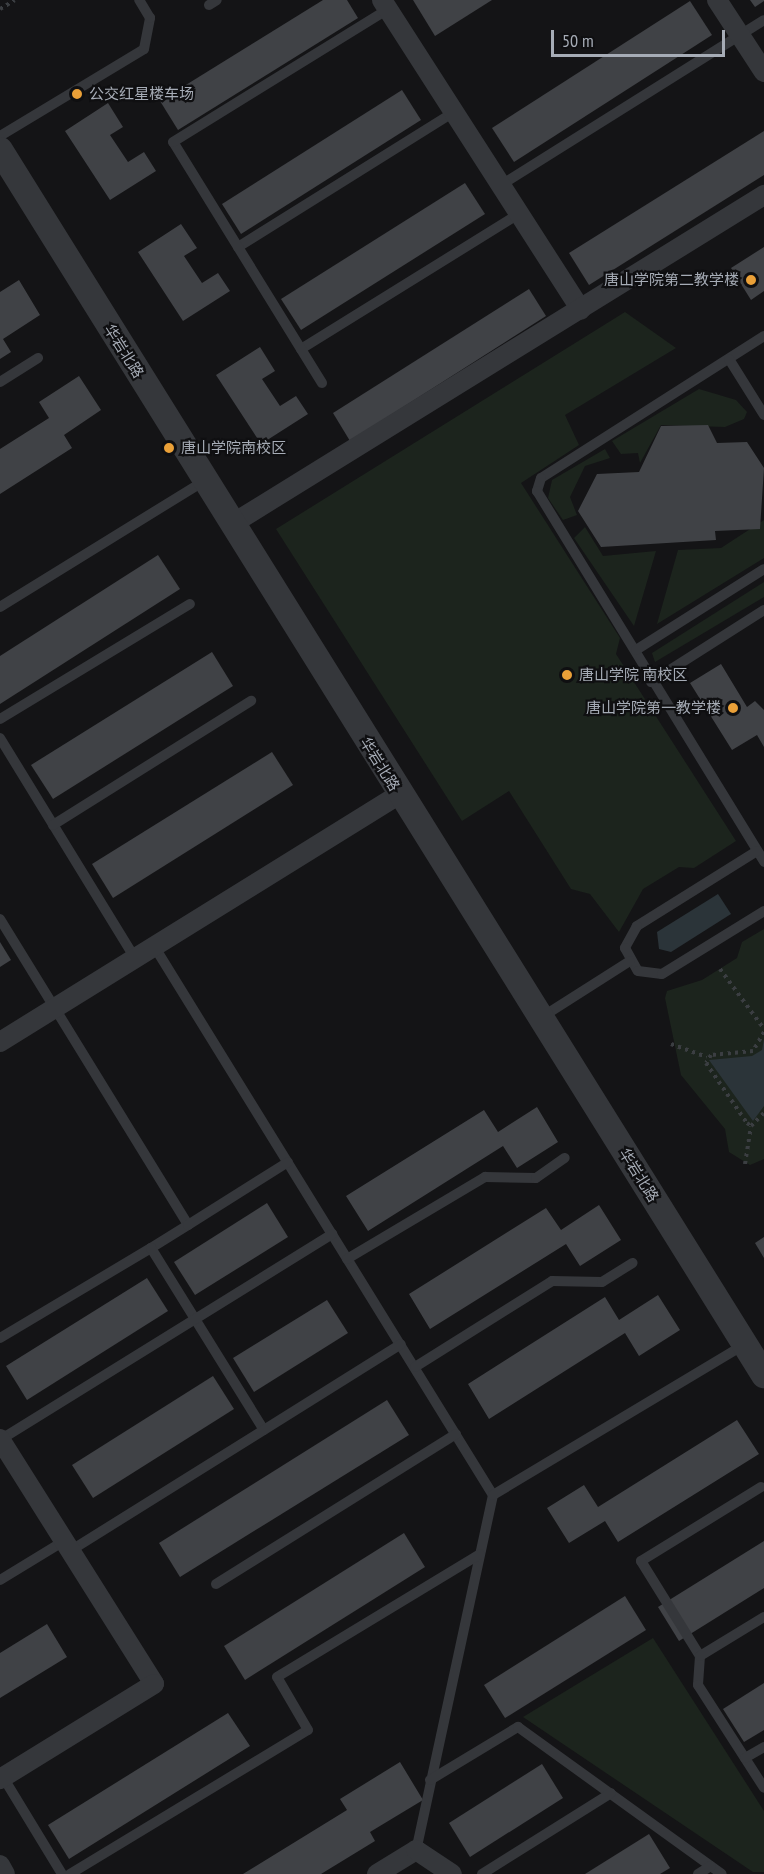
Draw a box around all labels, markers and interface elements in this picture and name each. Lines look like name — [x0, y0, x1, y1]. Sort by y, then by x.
scale bar — [554, 18, 728, 56]
text: 50 m — [562, 29, 594, 52]
place label: 公交红星楼车场 — [89, 85, 194, 103]
marker: 公交红星楼车场 — [70, 87, 84, 101]
place label: 唐山学院第二教学楼 — [604, 271, 739, 289]
marker: 唐山学院第二教学楼 — [744, 273, 758, 287]
street label: 华岩北路 — [100, 321, 148, 381]
place label: 唐山学院南校区 — [181, 439, 286, 457]
marker: 唐山学院南校区 — [162, 441, 176, 455]
place label: 唐山学院 南校区 — [579, 666, 687, 684]
marker: 唐山学院 南校区 — [560, 668, 574, 682]
place label: 唐山学院第一教学楼 — [586, 699, 721, 717]
marker: 唐山学院第一教学楼 — [726, 701, 740, 715]
street label: 华岩北路 — [356, 734, 404, 794]
street label: 华岩北路 — [615, 1145, 663, 1205]

